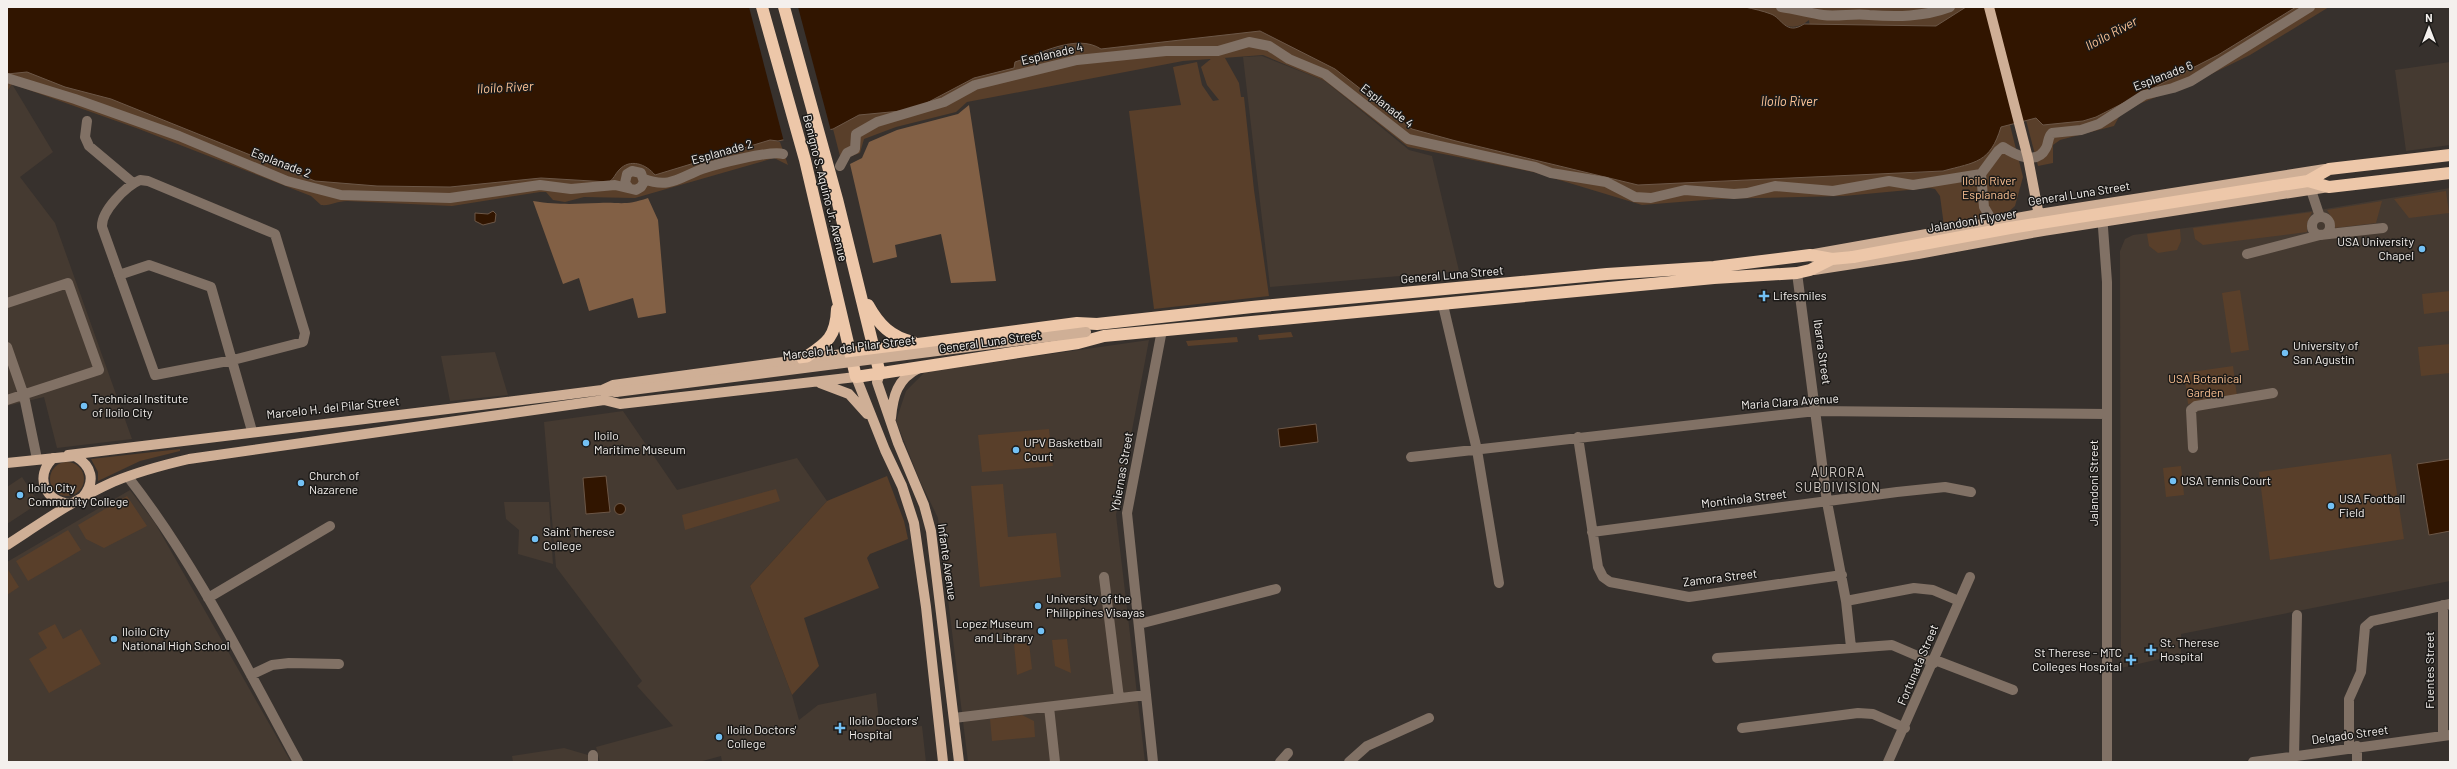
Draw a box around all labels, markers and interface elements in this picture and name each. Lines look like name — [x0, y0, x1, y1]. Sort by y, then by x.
north arrow — [2409, 8, 2449, 48]
text: N — [2425, 11, 2433, 24]
water label: Iloilo River — [2082, 12, 2140, 53]
street label: Esplanade 4 — [1019, 39, 1084, 67]
street label: Esplanade 6 — [2131, 57, 2194, 93]
water label: Iloilo River — [476, 78, 534, 96]
street label: Esplanade 4 — [1358, 80, 1417, 130]
water label: Iloilo River — [1761, 93, 1818, 109]
street label: Benigno S. Aquino Jr. Avenue — [801, 113, 851, 263]
street label: Esplanade 2 — [690, 136, 754, 166]
street label: Esplanade 2 — [249, 144, 313, 180]
park label: Iloilo River Esplanade — [1962, 173, 2017, 201]
street label: General Luna Street — [2027, 178, 2131, 208]
street label: Jalandoni Flyover — [1926, 205, 2018, 235]
place label: USA University Chapel — [2337, 234, 2414, 262]
marker: USA University Chapel — [2417, 244, 2427, 254]
street label: General Luna Street — [1400, 263, 1504, 285]
place label: Lifesmiles — [1773, 288, 1827, 302]
marker: Lifesmiles — [1758, 290, 1770, 302]
street label: Ibarra Street — [1811, 318, 1835, 385]
street label: General Luna Street — [938, 327, 1042, 355]
street label: Marcelo H. del Pilar Street — [782, 332, 916, 362]
place label: University of San Agustin — [2293, 338, 2358, 366]
marker: University of San Agustin — [2280, 348, 2290, 358]
park label: USA Botanical Garden — [2168, 371, 2242, 399]
place label: Technical Institute of Iloilo City — [92, 391, 188, 419]
street label: Maria Clara Avenue — [1741, 391, 1839, 411]
street label: Marcelo H. del Pilar Street — [266, 393, 400, 421]
marker: Technical Institute of Iloilo City — [79, 401, 89, 411]
place label: Iloilo Maritime Museum — [594, 428, 686, 456]
street label: Ybiernas Street — [1107, 431, 1135, 513]
place label: UPV Basketball Court — [1024, 435, 1102, 463]
marker: Iloilo Maritime Museum — [581, 438, 591, 448]
street label: Jalandoni Street — [2086, 440, 2100, 526]
marker: UPV Basketball Court — [1011, 445, 1021, 455]
district label: AURORA SUBDIVISION — [1795, 464, 1881, 495]
place label: Church of Nazarene — [309, 468, 359, 496]
place label: USA Tennis Court — [2181, 473, 2271, 487]
marker: USA Tennis Court — [2168, 476, 2178, 486]
marker: Church of Nazarene — [296, 478, 306, 488]
place label: Iloilo City Community College — [28, 480, 128, 508]
street label: Montinola Street — [1700, 486, 1787, 510]
marker: Iloilo City Community College — [15, 490, 25, 500]
place label: USA Football Field — [2339, 491, 2405, 519]
marker: USA Football Field — [2326, 501, 2336, 511]
street label: Infante Avenue — [936, 523, 960, 601]
place label: Saint Therese College — [543, 524, 615, 552]
marker: Saint Therese College — [530, 534, 540, 544]
street label: Zamora Street — [1682, 566, 1758, 589]
place label: University of the Philippines Visayas — [1046, 591, 1145, 619]
marker: University of the Philippines Visayas — [1033, 601, 1043, 611]
place label: Lopez Museum and Library — [955, 616, 1033, 644]
street label: Fortunata Street — [1894, 622, 1940, 707]
place label: Iloilo City National High School — [122, 624, 230, 652]
marker: Lopez Museum and Library — [1036, 626, 1046, 636]
street label: Fuentes Street — [2422, 631, 2436, 709]
marker: Iloilo City National High School — [109, 634, 119, 644]
place label: St. Therese Hospital — [2160, 635, 2220, 663]
marker: St. Therese Hospital — [2145, 644, 2157, 656]
place label: St Therese - MTC Colleges Hospital — [2032, 645, 2122, 673]
marker: St Therese - MTC Colleges Hospital — [2125, 654, 2137, 666]
place label: Iloilo Doctors' Hospital — [849, 713, 919, 741]
place label: Iloilo Doctors' College — [727, 722, 797, 750]
marker: Iloilo Doctors' Hospital — [834, 722, 846, 734]
street label: Delgado Street — [2311, 722, 2389, 746]
marker: Iloilo Doctors' College — [714, 732, 724, 742]

